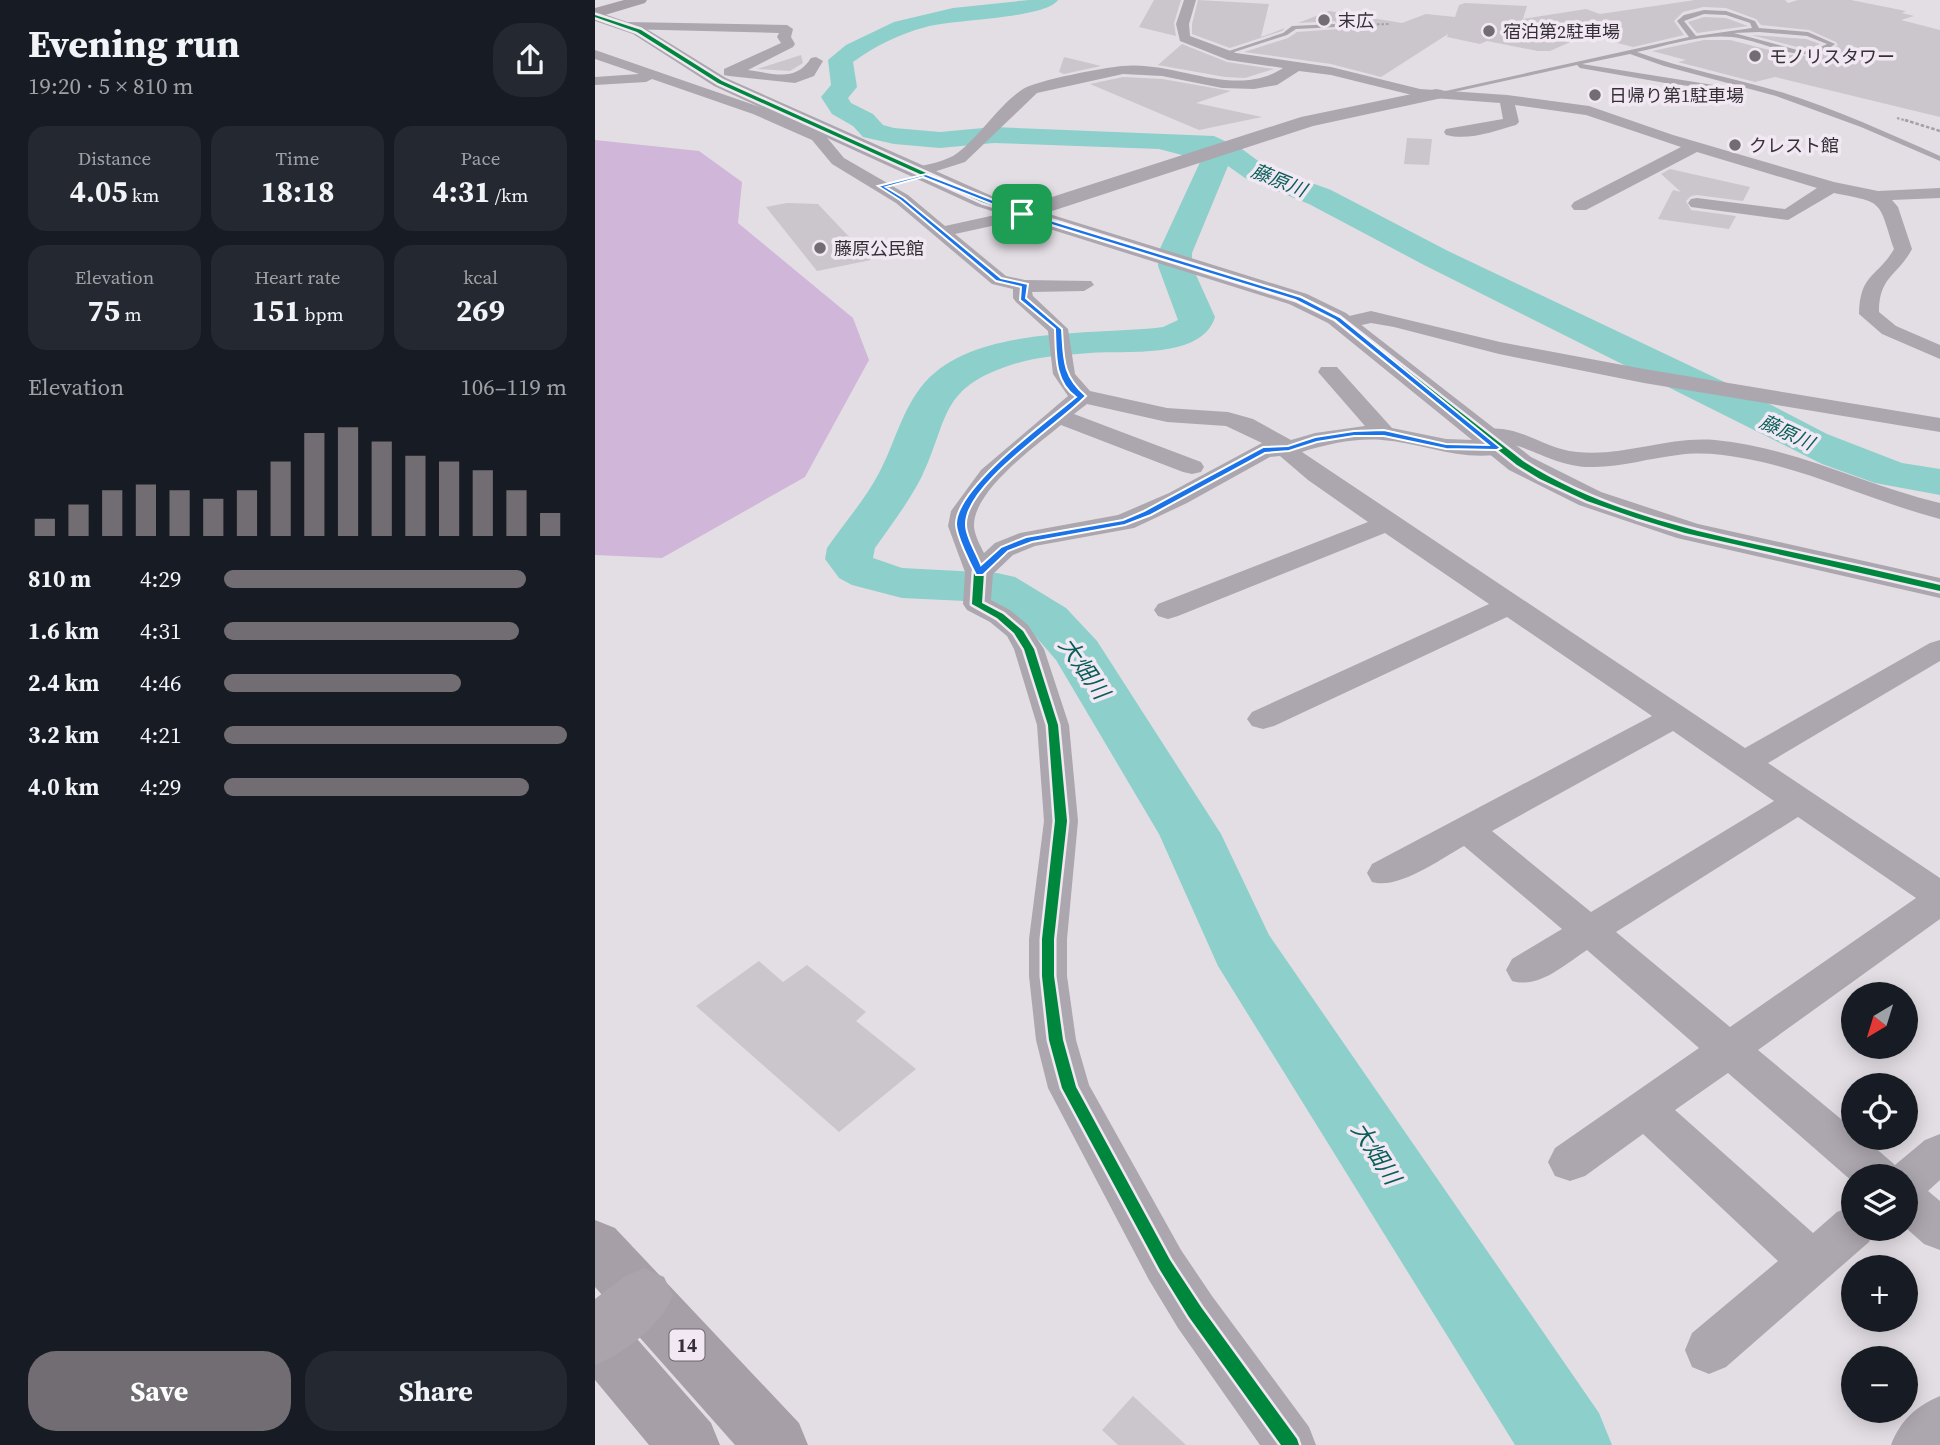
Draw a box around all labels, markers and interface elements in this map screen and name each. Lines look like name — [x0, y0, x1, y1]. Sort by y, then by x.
place label: 末広 — [1338, 8, 1374, 33]
marker: 末広 — [1316, 12, 1332, 28]
text: Evening run — [28, 18, 240, 70]
place label: 宿泊第2駐車場 — [1503, 19, 1620, 44]
button: share — [493, 23, 567, 97]
marker: 宿泊第2駐車場 — [1481, 23, 1497, 39]
place label: モノリスタワー — [1769, 44, 1895, 69]
marker: モノリスタワー — [1747, 48, 1763, 64]
text: 19:20 · 5 × 810 m — [28, 70, 194, 102]
place label: 日帰り第1駐車場 — [1609, 83, 1744, 108]
marker: 日帰り第1駐車場 — [1587, 87, 1603, 103]
place label: クレスト館 — [1749, 133, 1839, 158]
marker: クレスト館 — [1727, 137, 1743, 153]
text: Distance — [78, 145, 151, 171]
text: Time — [276, 145, 319, 171]
text: Pace — [461, 145, 500, 171]
water label: 藤原川 — [1248, 157, 1312, 203]
text: 4.05 — [70, 171, 127, 212]
text: 18:18 — [260, 171, 335, 212]
text: 4:31 — [433, 171, 490, 212]
text: km — [127, 182, 159, 208]
text: /km — [490, 182, 529, 208]
pin — [992, 184, 1052, 244]
icon: arrive — [1003, 195, 1041, 233]
place label: 藤原公民館 — [834, 236, 924, 261]
marker: 藤原公民館 — [812, 240, 828, 256]
text: Elevation — [75, 264, 154, 290]
text: Heart rate — [254, 264, 341, 290]
text: kcal — [463, 264, 498, 290]
text: 75 — [87, 290, 120, 331]
text: 151 — [251, 290, 300, 331]
text: 269 — [456, 290, 505, 331]
text: m — [120, 301, 142, 327]
text: bpm — [300, 301, 344, 327]
text: Elevation — [28, 371, 124, 403]
text: 106–119 m — [460, 371, 567, 403]
water label: 藤原川 — [1756, 408, 1820, 457]
text: 810 m — [28, 563, 91, 595]
text: 4:29 — [140, 563, 181, 595]
text: 1.6 km — [28, 615, 99, 647]
text: 4:31 — [140, 615, 181, 647]
water label: 大畑川 — [1051, 631, 1119, 708]
text: 2.4 km — [28, 667, 99, 699]
text: 4:46 — [140, 667, 181, 699]
text: 3.2 km — [28, 719, 99, 751]
text: 4:21 — [140, 719, 181, 751]
text: 4.0 km — [28, 771, 99, 803]
text: 4:29 — [140, 771, 181, 803]
north arrow — [1841, 982, 1918, 1059]
map controls — [1841, 982, 1918, 1423]
button: locate — [1841, 1073, 1918, 1150]
water label: 大畑川 — [1344, 1115, 1410, 1193]
button: layers — [1841, 1164, 1918, 1241]
button: + — [1841, 1255, 1918, 1332]
road number: 14 — [669, 1330, 705, 1360]
button: − — [1841, 1346, 1918, 1423]
button: Save — [28, 1351, 291, 1431]
button: Share — [305, 1351, 567, 1431]

